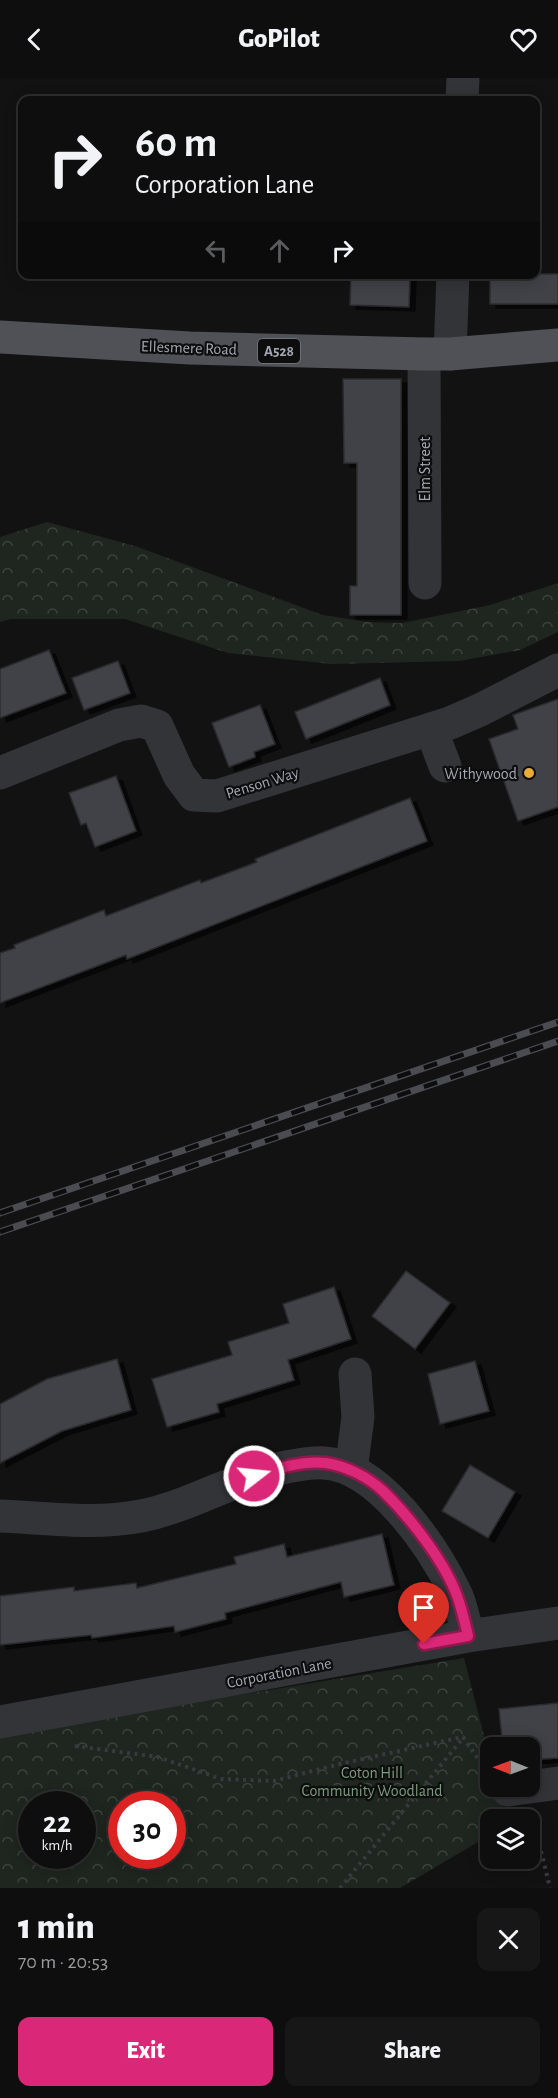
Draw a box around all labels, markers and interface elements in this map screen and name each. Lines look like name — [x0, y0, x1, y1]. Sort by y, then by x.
icon: back — [18, 23, 51, 56]
icon: heart — [507, 23, 540, 56]
text: GoPilot — [238, 25, 320, 52]
icon: right — [36, 120, 114, 198]
text: 60 m — [135, 122, 217, 164]
text: Corporation Lane — [135, 171, 314, 198]
icon: left — [200, 234, 233, 267]
icon: ahead — [263, 234, 296, 267]
icon: right — [326, 234, 359, 267]
street label: Ellesmere Road — [141, 338, 237, 358]
road number: A528 — [258, 339, 300, 363]
street label: Elm Street — [417, 437, 433, 501]
street label: Penson Way — [224, 764, 301, 803]
place label: Withywood — [444, 766, 517, 783]
marker: Withywood — [522, 766, 536, 780]
position arrow — [222, 1444, 286, 1508]
pin — [398, 1582, 449, 1644]
icon: arrive — [407, 1591, 440, 1624]
street label: Corporation Lane — [226, 1655, 333, 1691]
north arrow — [480, 1737, 540, 1797]
map controls — [480, 1737, 540, 1869]
park label: Coton Hill Community Woodland — [301, 1765, 443, 1800]
speed limit sign: 30 — [108, 1791, 186, 1869]
text: 22 — [43, 1808, 71, 1838]
button: layers — [480, 1809, 540, 1869]
text: km/h — [42, 1838, 72, 1853]
button: close — [477, 1908, 540, 1971]
text: 1 min — [18, 1909, 95, 1945]
text: 70 m · 20:53 — [18, 1952, 108, 1972]
button: Exit — [18, 2017, 273, 2086]
button: Share — [285, 2017, 540, 2086]

